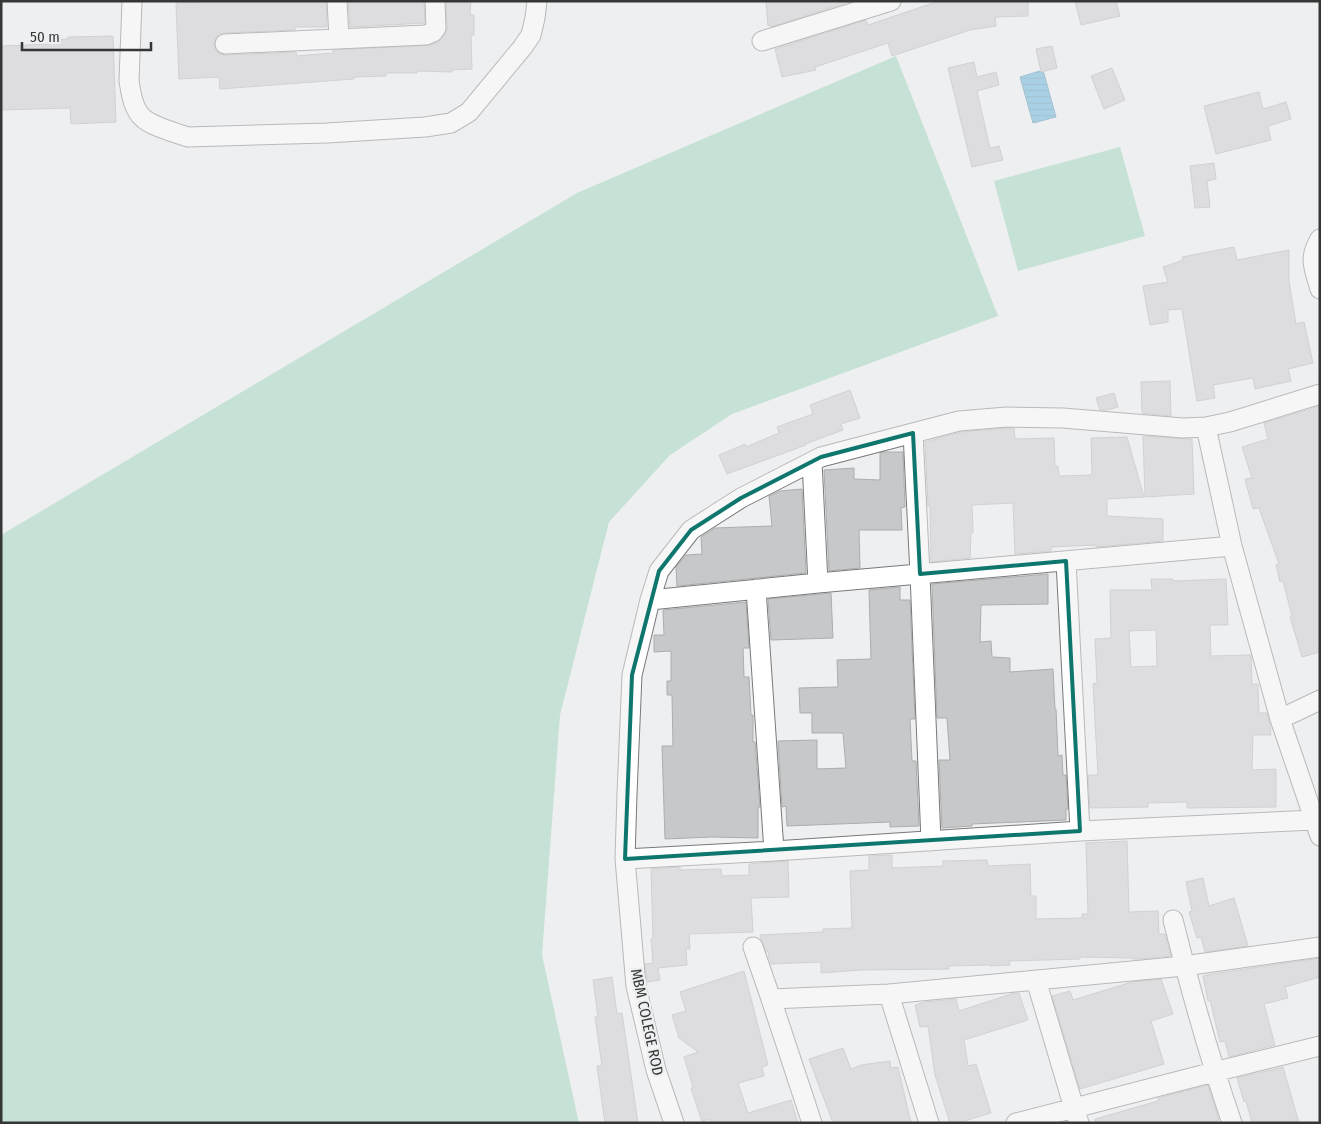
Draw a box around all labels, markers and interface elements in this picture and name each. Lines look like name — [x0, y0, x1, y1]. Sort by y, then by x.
scale bar — [22, 20, 151, 52]
text: 50 m — [30, 28, 60, 46]
street label: MBM COLEGE ROD — [627, 967, 667, 1077]

